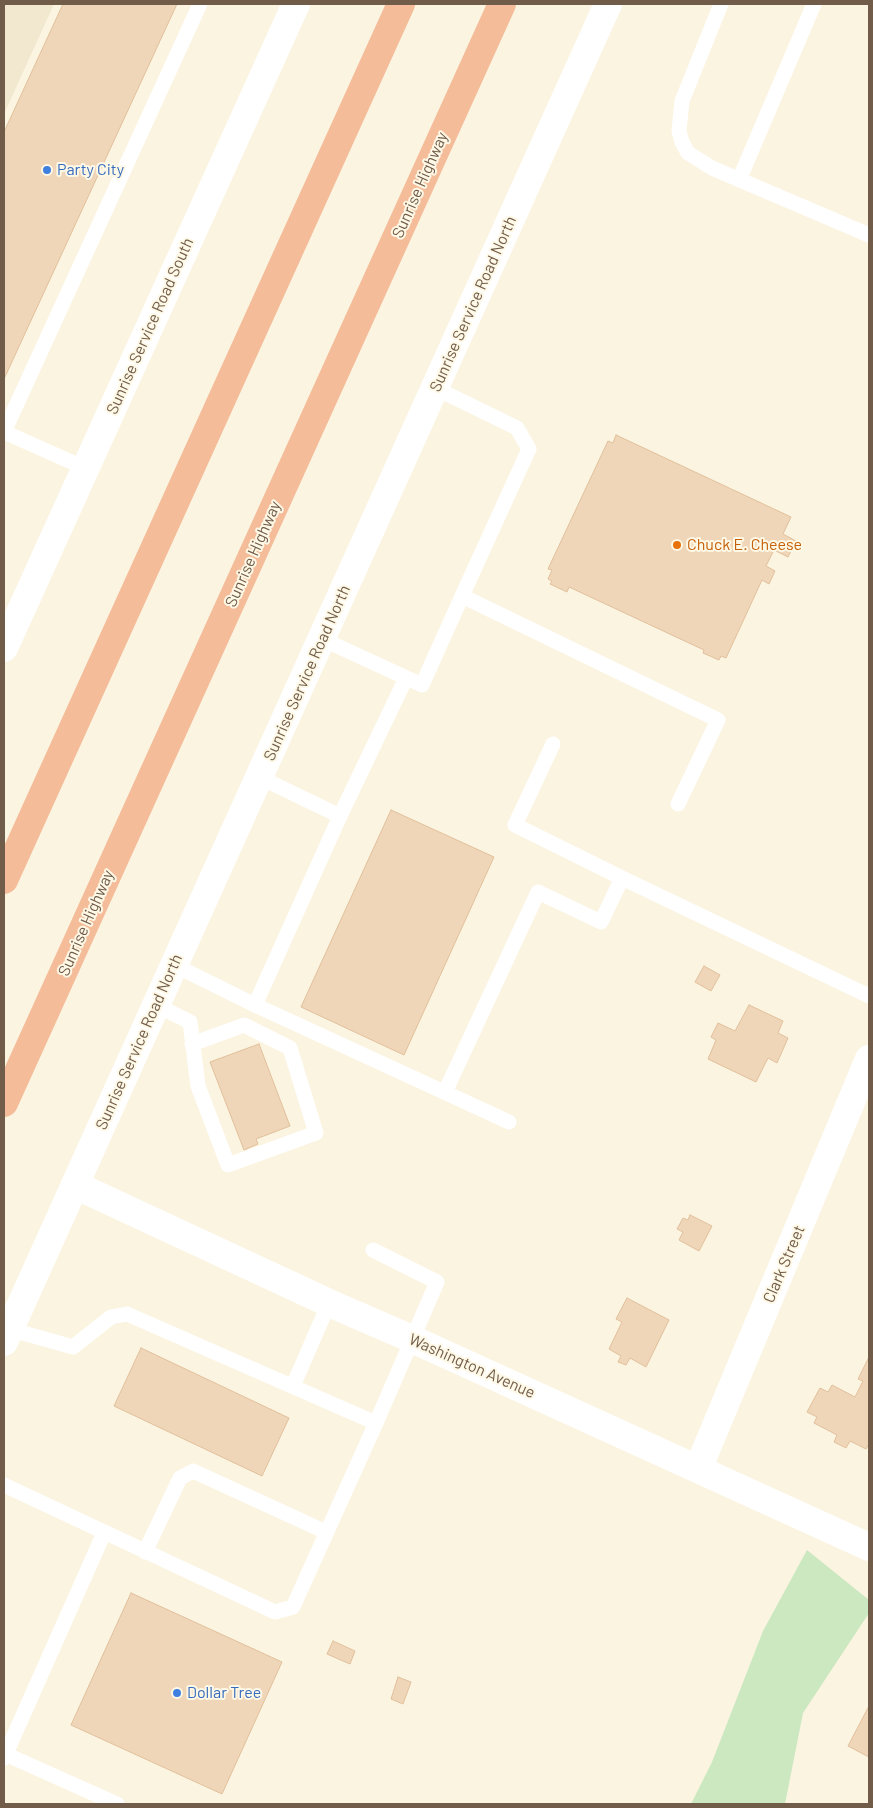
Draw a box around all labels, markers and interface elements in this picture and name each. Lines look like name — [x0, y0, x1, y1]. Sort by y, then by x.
street label: Sunrise Highway — [388, 129, 452, 241]
place label: Party City — [57, 160, 124, 180]
marker: Party City — [41, 164, 53, 176]
street label: Sunrise Service Road North — [426, 213, 520, 395]
street label: Sunrise Service Road South — [102, 235, 198, 417]
street label: Sunrise Highway — [221, 498, 285, 610]
place label: Chuck E. Cheese — [687, 535, 802, 555]
marker: Chuck E. Cheese — [671, 539, 683, 551]
street label: Sunrise Service Road North — [260, 582, 354, 764]
street label: Sunrise Highway — [54, 867, 118, 979]
street label: Sunrise Service Road North — [92, 951, 186, 1133]
street label: Clark Street — [759, 1222, 809, 1306]
street label: Washington Avenue — [406, 1330, 538, 1402]
place label: Dollar Tree — [187, 1683, 261, 1703]
marker: Dollar Tree — [171, 1687, 183, 1699]

